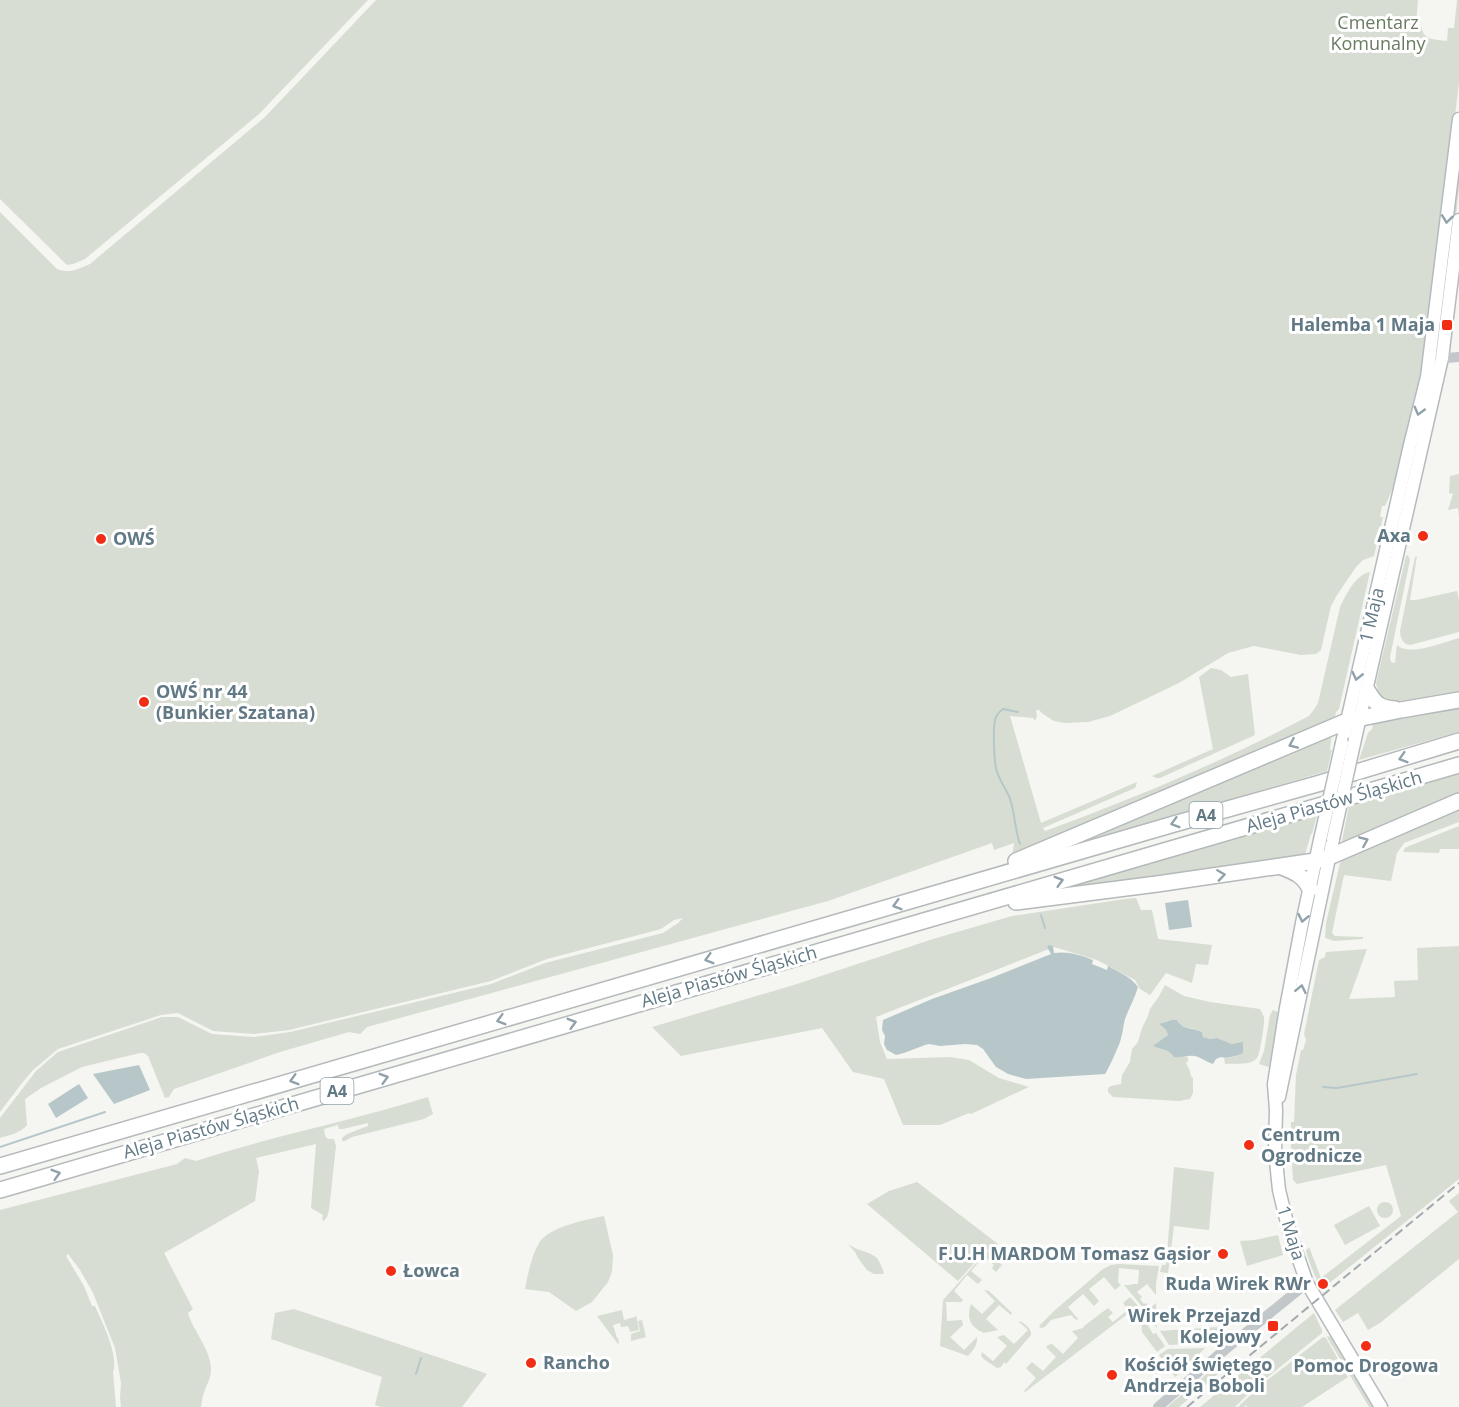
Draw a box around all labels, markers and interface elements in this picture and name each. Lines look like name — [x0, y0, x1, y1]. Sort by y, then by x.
park label: Cmentarz Komunalny — [1330, 10, 1427, 55]
one-way arrow — [1441, 214, 1454, 223]
place label: Halemba 1 Maja — [1290, 312, 1435, 336]
marker: Halemba 1 Maja — [1440, 318, 1454, 332]
one-way arrow — [1413, 406, 1426, 416]
place label: Axa — [1377, 523, 1411, 547]
place label: OWŚ — [113, 526, 155, 550]
marker: Axa — [1416, 529, 1430, 543]
marker: OWŚ — [94, 532, 108, 546]
street label: 1 Maja — [1353, 585, 1389, 645]
one-way arrow — [1352, 671, 1365, 681]
place label: OWŚ nr 44 (Bunkier Szatana) — [156, 679, 315, 724]
marker: OWŚ nr 44 (Bunkier Szatana) — [137, 695, 151, 709]
one-way arrow — [1289, 737, 1300, 749]
one-way arrow — [1398, 751, 1409, 763]
street label: Aleja Piastów Śląskich — [1243, 764, 1424, 838]
road number: A4 — [1190, 802, 1222, 828]
one-way arrow — [1170, 816, 1180, 829]
one-way arrow — [1358, 836, 1369, 848]
one-way arrow — [1216, 869, 1226, 881]
one-way arrow — [1053, 876, 1064, 888]
one-way arrow — [892, 898, 902, 910]
one-way arrow — [1298, 913, 1311, 923]
street label: Aleja Piastów Śląskich — [638, 939, 819, 1013]
one-way arrow — [704, 952, 715, 964]
one-way arrow — [1294, 984, 1307, 994]
one-way arrow — [497, 1013, 507, 1025]
one-way arrow — [566, 1018, 576, 1030]
one-way arrow — [379, 1072, 389, 1085]
one-way arrow — [289, 1073, 300, 1085]
road number: A4 — [320, 1078, 354, 1104]
street label: Aleja Piastów Śląskich — [120, 1090, 301, 1164]
place label: Centrum Ogrodnicze — [1261, 1122, 1362, 1167]
marker: Centrum Ogrodnicze — [1242, 1138, 1256, 1152]
one-way arrow — [50, 1169, 61, 1181]
street label: 1 Maja — [1272, 1203, 1312, 1263]
place label: F.U.H MARDOM Tomasz Gąsior — [938, 1241, 1211, 1265]
marker: F.U.H MARDOM Tomasz Gąsior — [1216, 1247, 1230, 1261]
place label: Łowca — [403, 1258, 460, 1282]
marker: Łowca — [384, 1264, 398, 1278]
place label: Ruda Wirek RWr — [1165, 1271, 1311, 1295]
marker: Ruda Wirek RWr — [1316, 1277, 1330, 1291]
place label: Wirek Przejazd Kolejowy — [1128, 1303, 1262, 1348]
marker: Wirek Przejazd Kolejowy — [1266, 1319, 1280, 1333]
marker: Pomoc Drogowa — [1359, 1339, 1373, 1353]
place label: Rancho — [543, 1350, 610, 1374]
place label: Kościół świętego Andrzeja Boboli — [1124, 1352, 1272, 1397]
place label: Pomoc Drogowa — [1293, 1353, 1439, 1377]
marker: Rancho — [524, 1356, 538, 1370]
marker: Kościół świętego Andrzeja Boboli — [1105, 1368, 1119, 1382]

